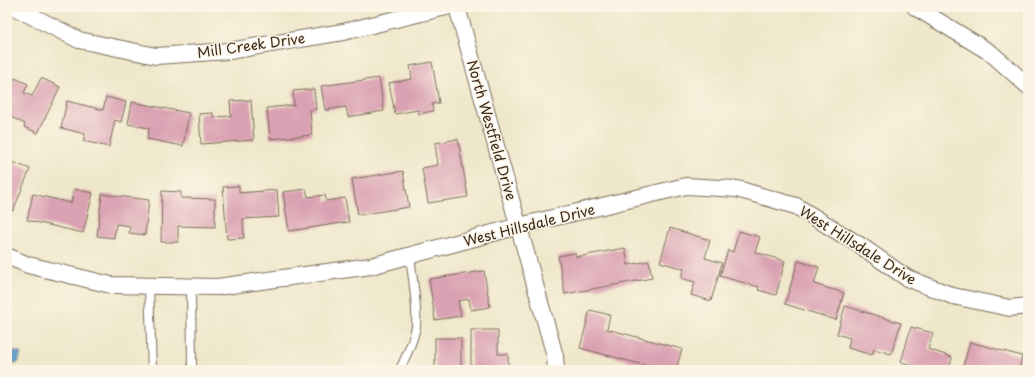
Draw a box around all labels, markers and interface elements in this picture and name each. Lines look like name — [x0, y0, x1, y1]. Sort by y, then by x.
street label: Mill Creek Drive — [196, 27, 306, 63]
street label: North Westfield Drive — [462, 57, 522, 203]
street label: West Hillsdale Drive — [461, 199, 597, 251]
street label: West Hillsdale Drive — [795, 200, 921, 290]

